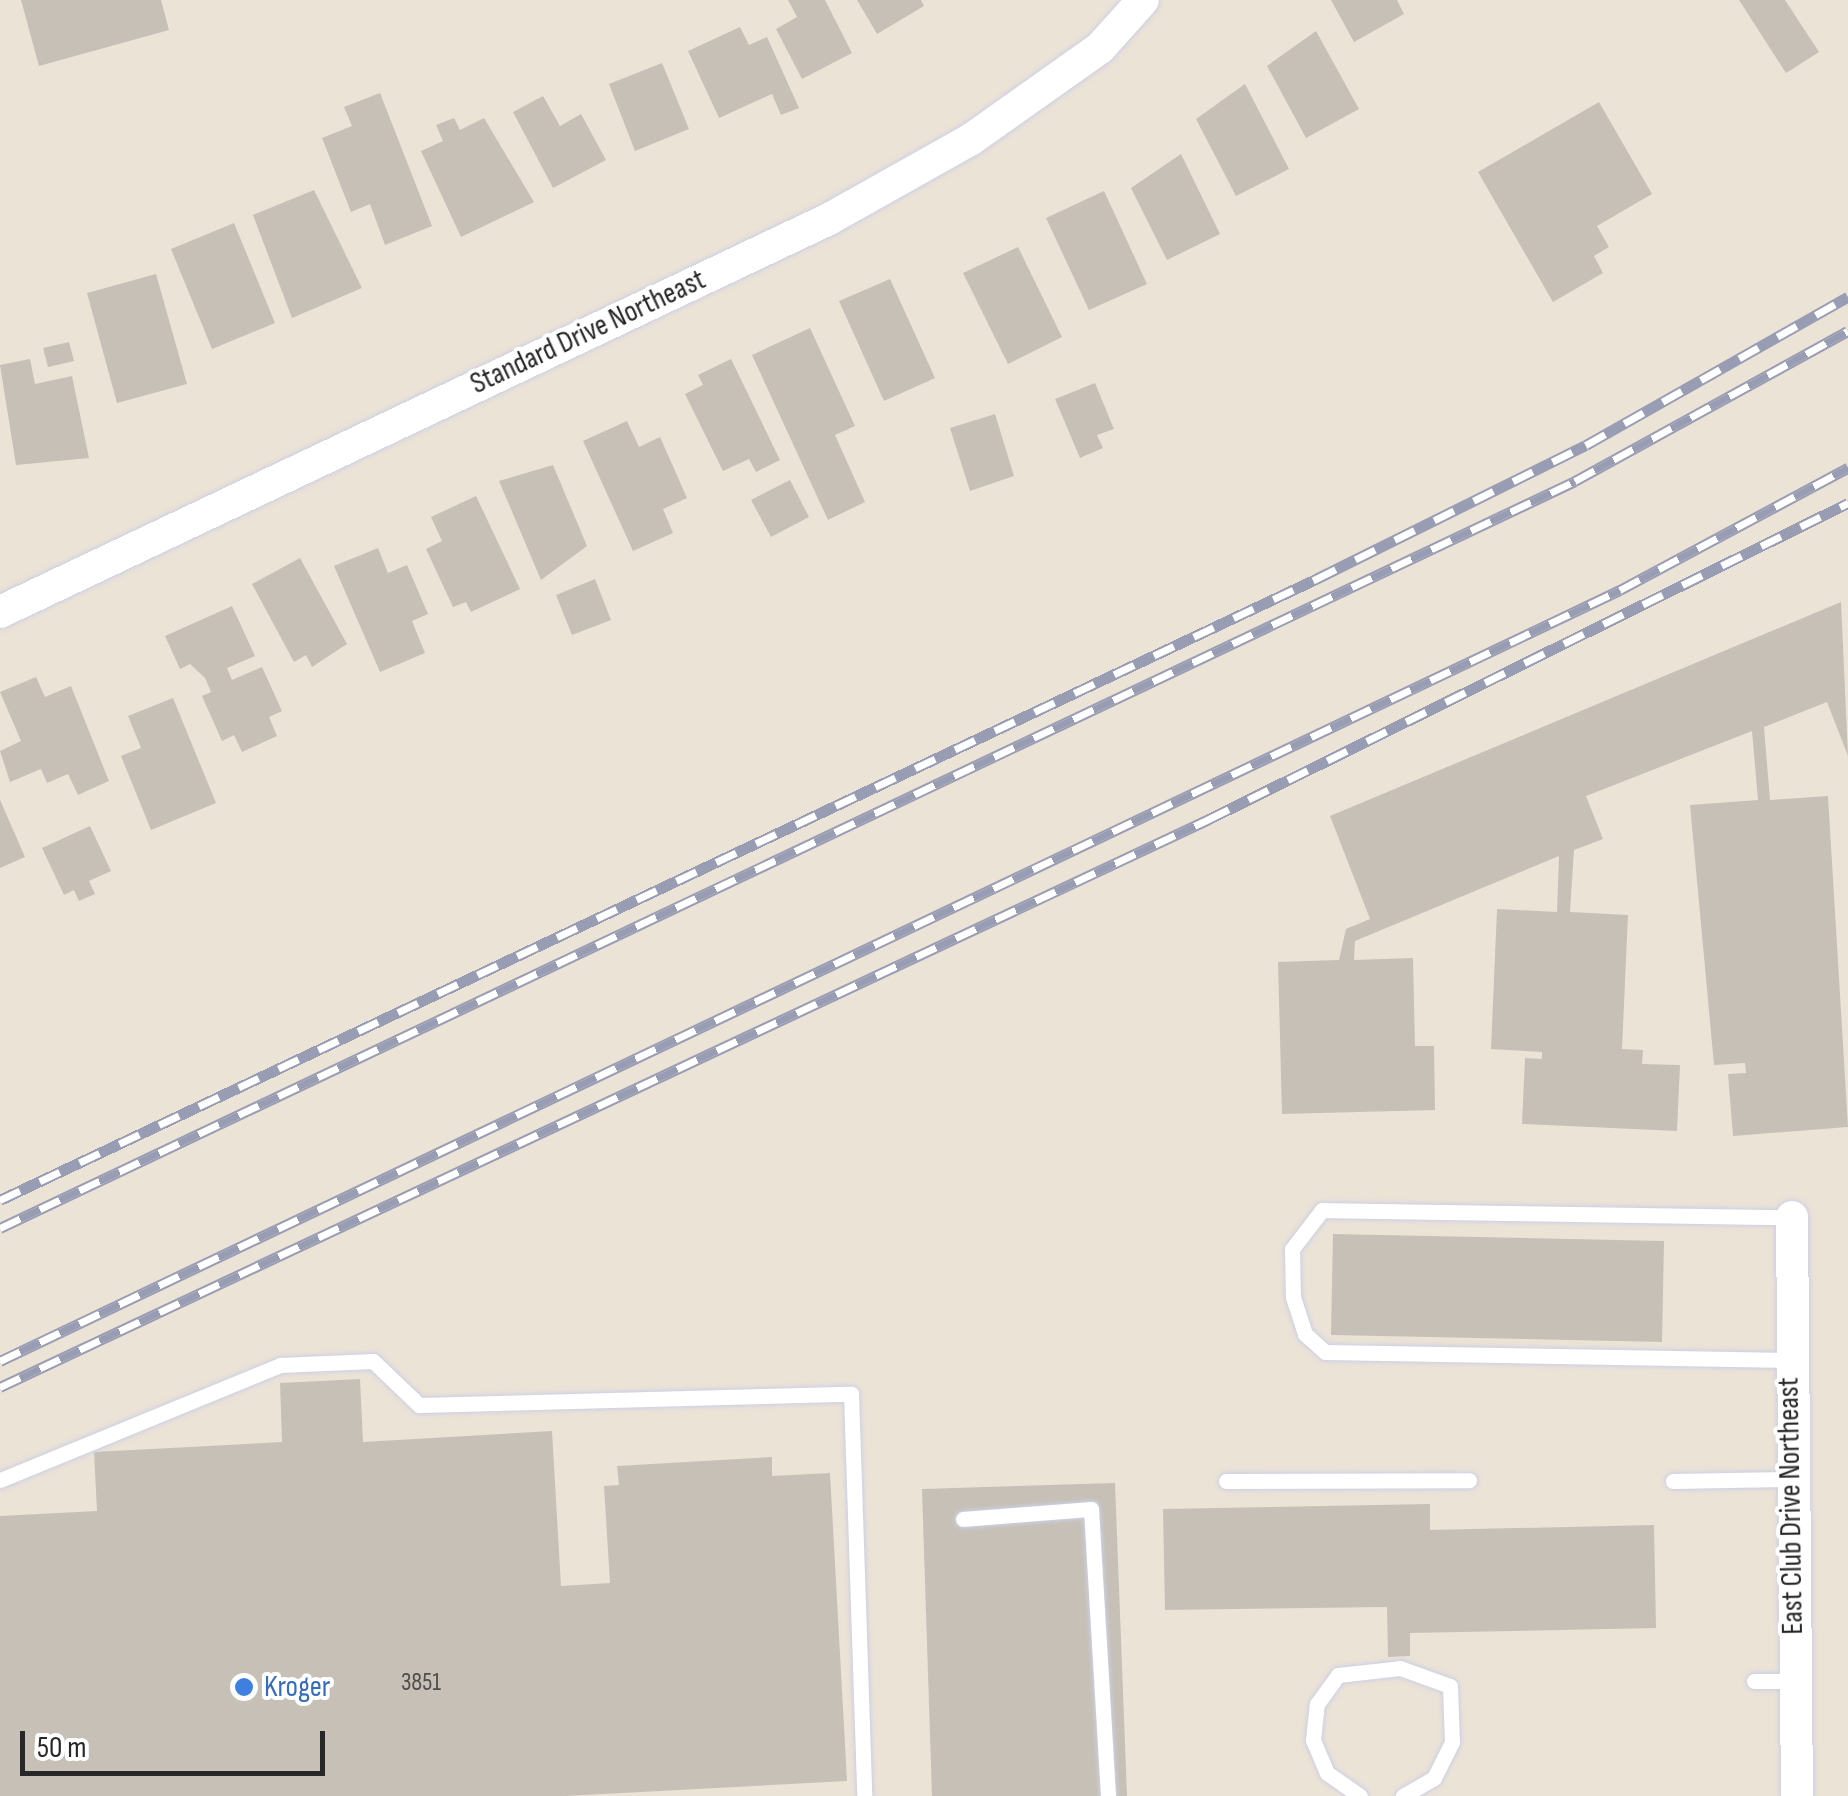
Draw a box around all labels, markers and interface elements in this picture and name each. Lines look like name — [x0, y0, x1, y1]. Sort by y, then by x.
street label: Standard Drive Northeast — [465, 262, 711, 402]
street label: East Club Drive Northeast — [1771, 1377, 1811, 1635]
house number: 3851 — [401, 1668, 441, 1698]
place label: Kroger — [264, 1669, 330, 1705]
marker: Kroger — [233, 1676, 255, 1698]
scale bar — [25, 1711, 330, 1773]
text: 50 m — [37, 1730, 86, 1766]

